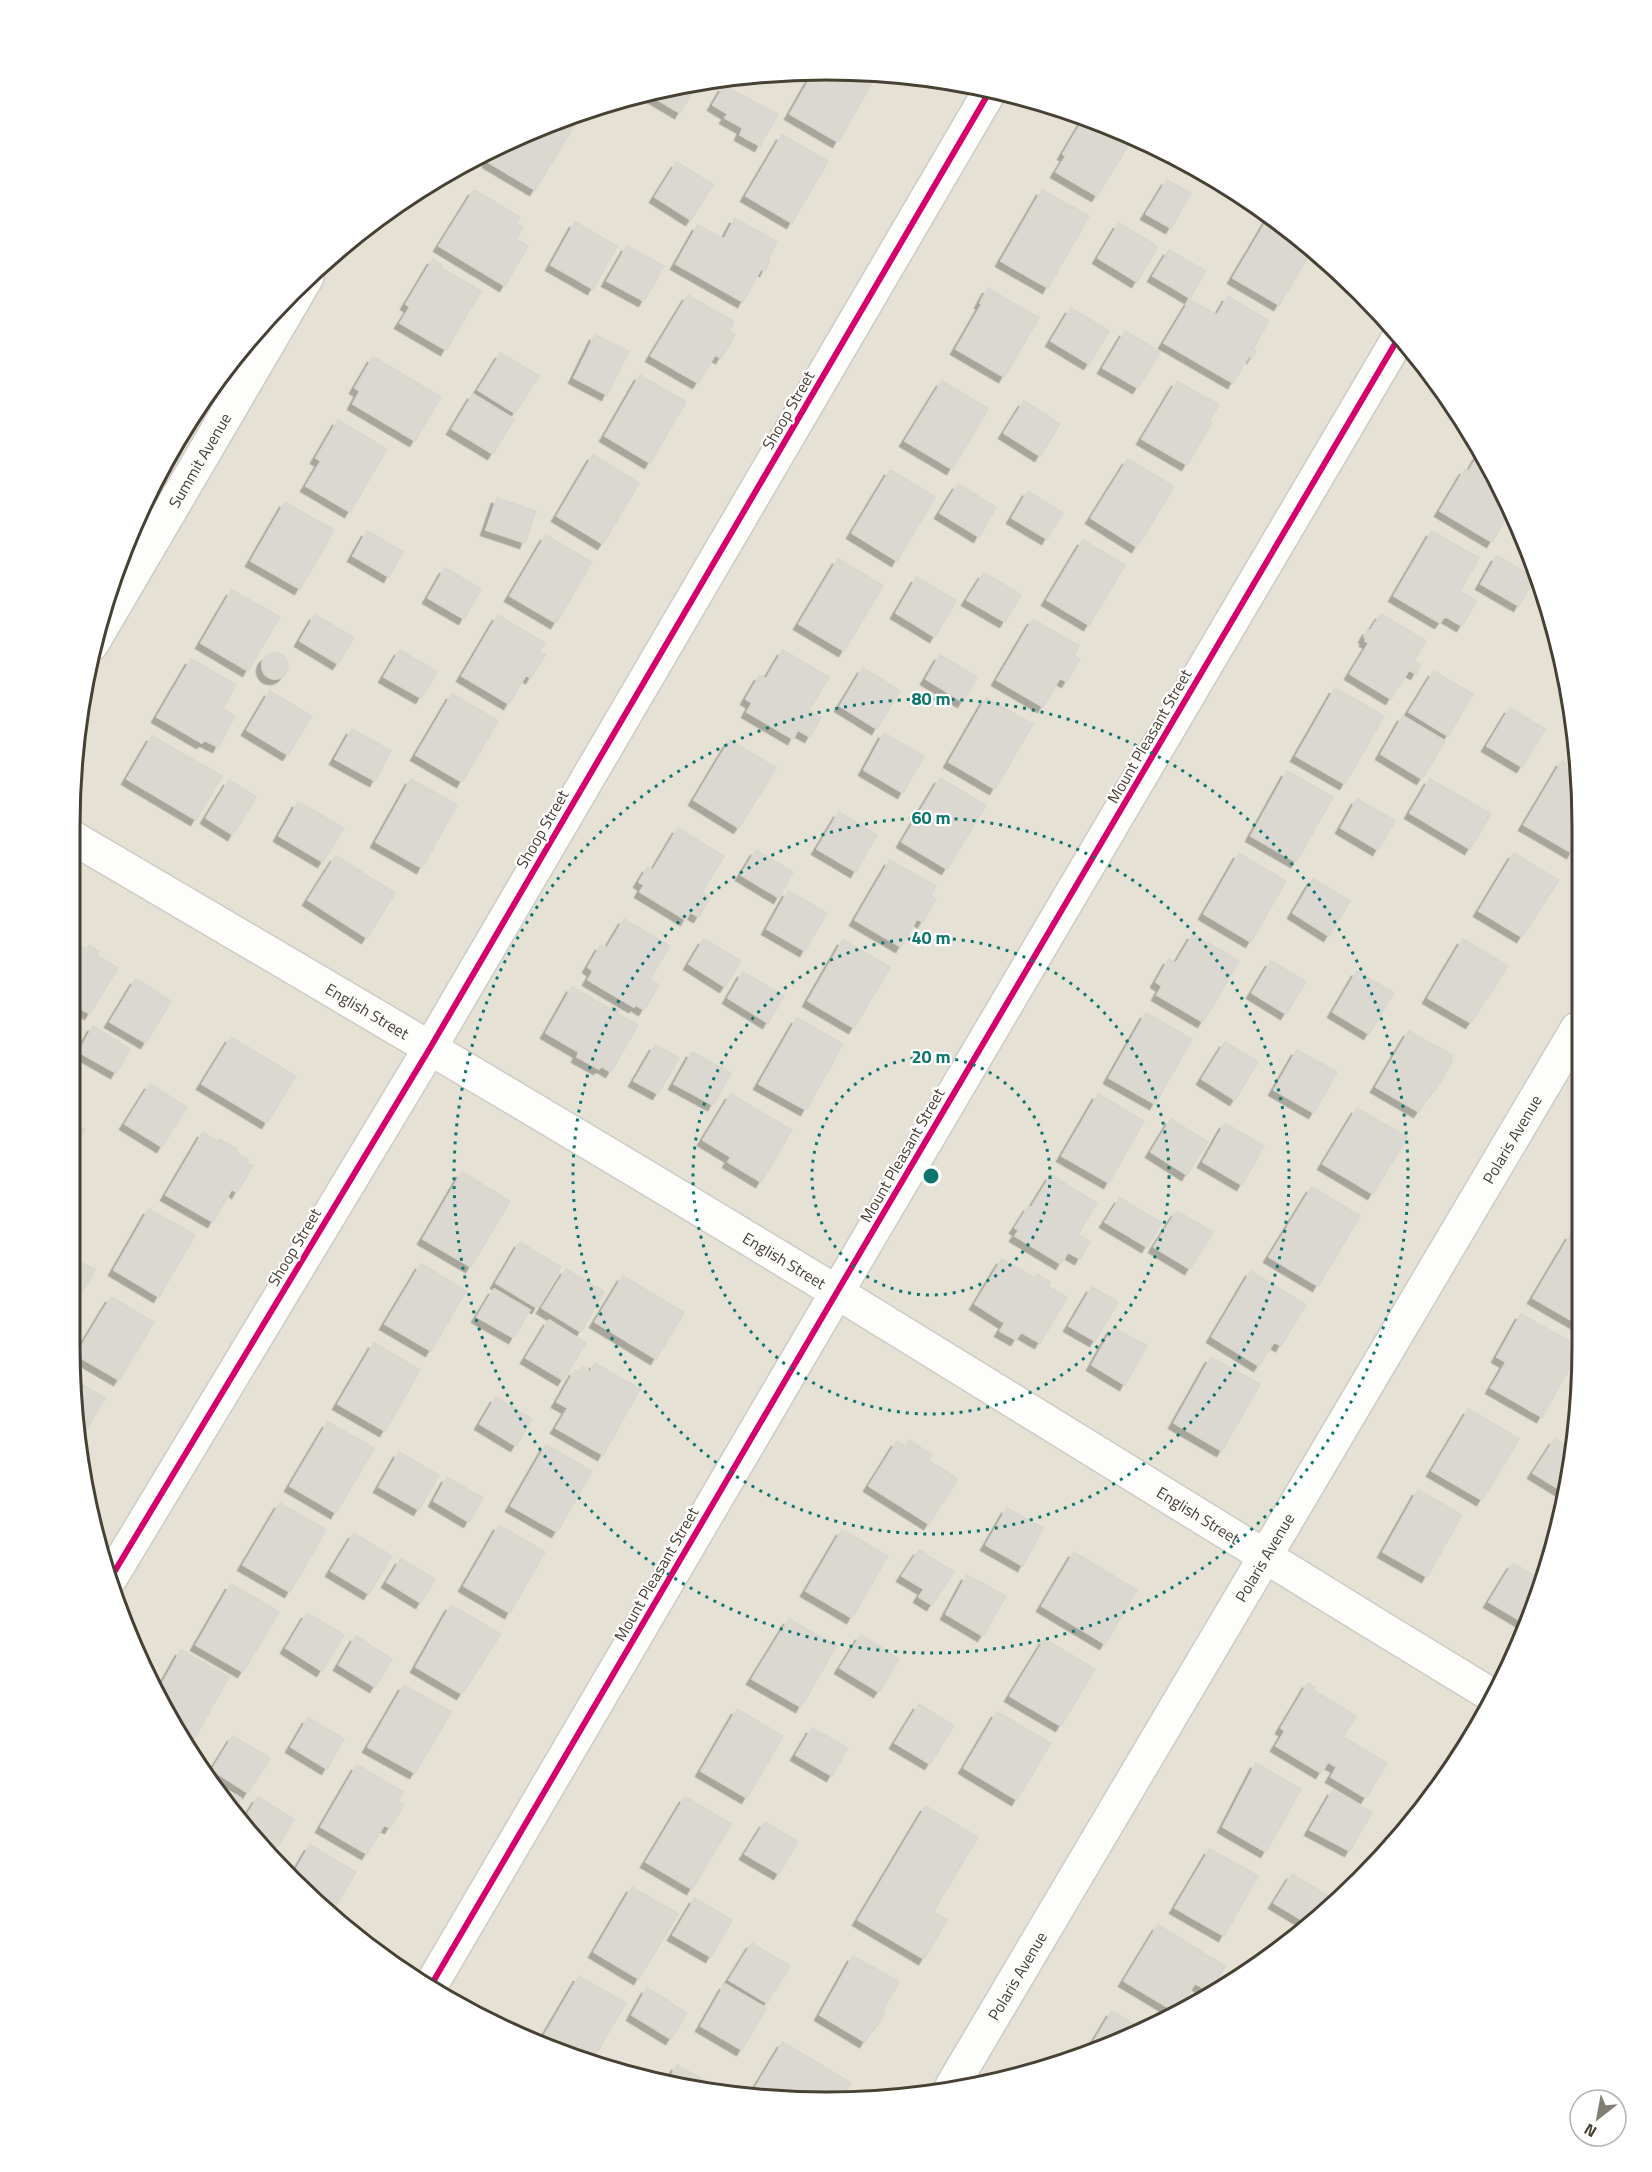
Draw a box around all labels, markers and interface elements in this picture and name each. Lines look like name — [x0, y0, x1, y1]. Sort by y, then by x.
street label: Shoop Street — [756, 366, 820, 454]
street label: Summit Avenue — [162, 408, 237, 512]
street label: Mount Pleasant Street — [1101, 664, 1197, 808]
text: 80 m — [911, 685, 951, 712]
street label: Shoop Street — [510, 785, 574, 873]
text: 60 m — [911, 804, 951, 831]
text: 40 m — [911, 924, 951, 951]
street label: English Street — [321, 977, 414, 1045]
text: 20 m — [911, 1043, 951, 1070]
street label: Mount Pleasant Street — [854, 1083, 950, 1227]
street label: Polaris Avenue — [1476, 1090, 1548, 1188]
centre of rings — [921, 1166, 941, 1186]
street label: Shoop Street — [261, 1203, 327, 1291]
street label: English Street — [738, 1226, 831, 1295]
street label: English Street — [1152, 1480, 1245, 1550]
street label: Mount Pleasant Street — [608, 1502, 704, 1646]
street label: Polaris Avenue — [1229, 1508, 1300, 1607]
street label: Polaris Avenue — [981, 1927, 1053, 2025]
north arrow — [1568, 2088, 1628, 2148]
text: N — [1579, 2118, 1601, 2144]

